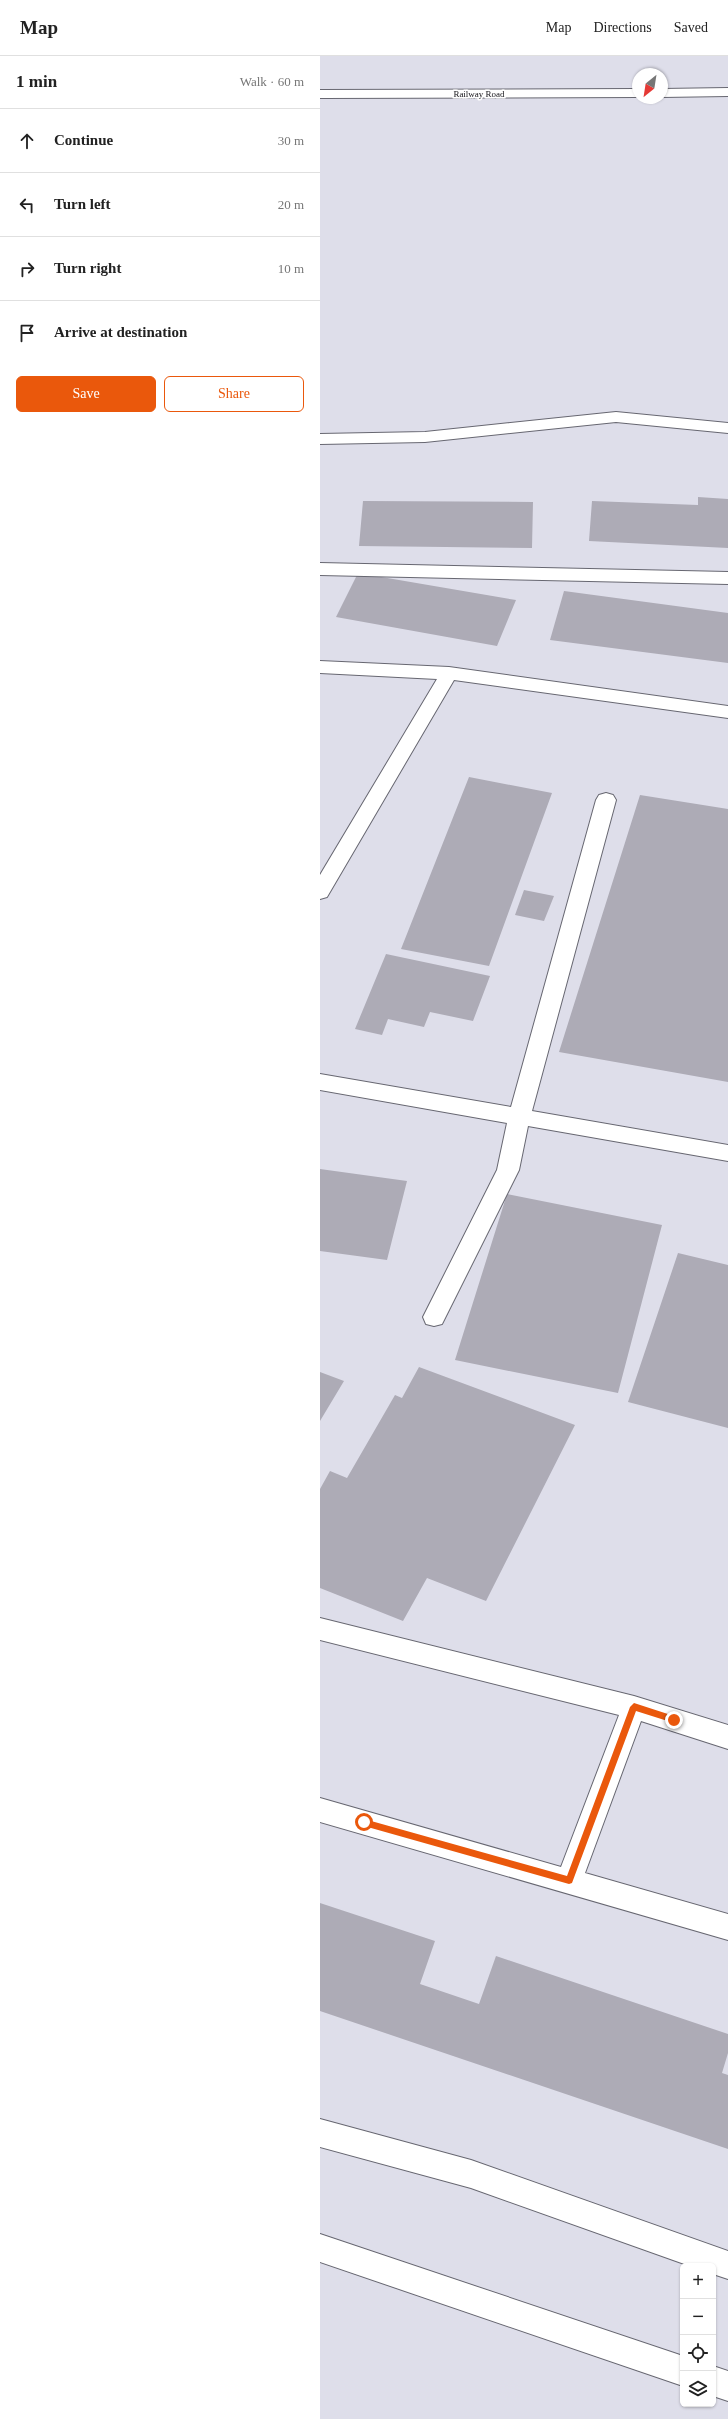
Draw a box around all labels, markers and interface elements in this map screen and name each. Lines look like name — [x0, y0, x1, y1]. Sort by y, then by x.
text: Map — [20, 17, 58, 38]
text: Map — [546, 20, 571, 35]
text: Directions — [593, 20, 652, 35]
text: Saved — [674, 20, 708, 35]
north arrow — [632, 68, 668, 104]
text: 1 min — [16, 72, 57, 91]
text: Walk · 60 m — [240, 74, 304, 89]
street label: Railway Road — [453, 89, 505, 99]
icon: ahead — [16, 130, 38, 152]
text: Continue — [54, 132, 113, 148]
text: 30 m — [278, 133, 304, 148]
icon: left — [16, 194, 38, 216]
text: Turn left — [54, 196, 111, 212]
text: 20 m — [278, 197, 304, 212]
icon: right — [16, 258, 38, 280]
text: Turn right — [54, 260, 121, 276]
text: 10 m — [278, 261, 304, 276]
icon: arrive — [16, 322, 38, 344]
text: Arrive at destination — [54, 324, 187, 340]
button: Save — [16, 376, 156, 412]
button: Share — [164, 376, 304, 412]
route end — [665, 1711, 683, 1729]
route start — [355, 1813, 373, 1831]
map controls — [680, 2263, 716, 2407]
button: + — [680, 2263, 716, 2299]
button: − — [680, 2299, 716, 2335]
button: locate — [680, 2335, 716, 2371]
button: layers — [680, 2371, 716, 2407]

